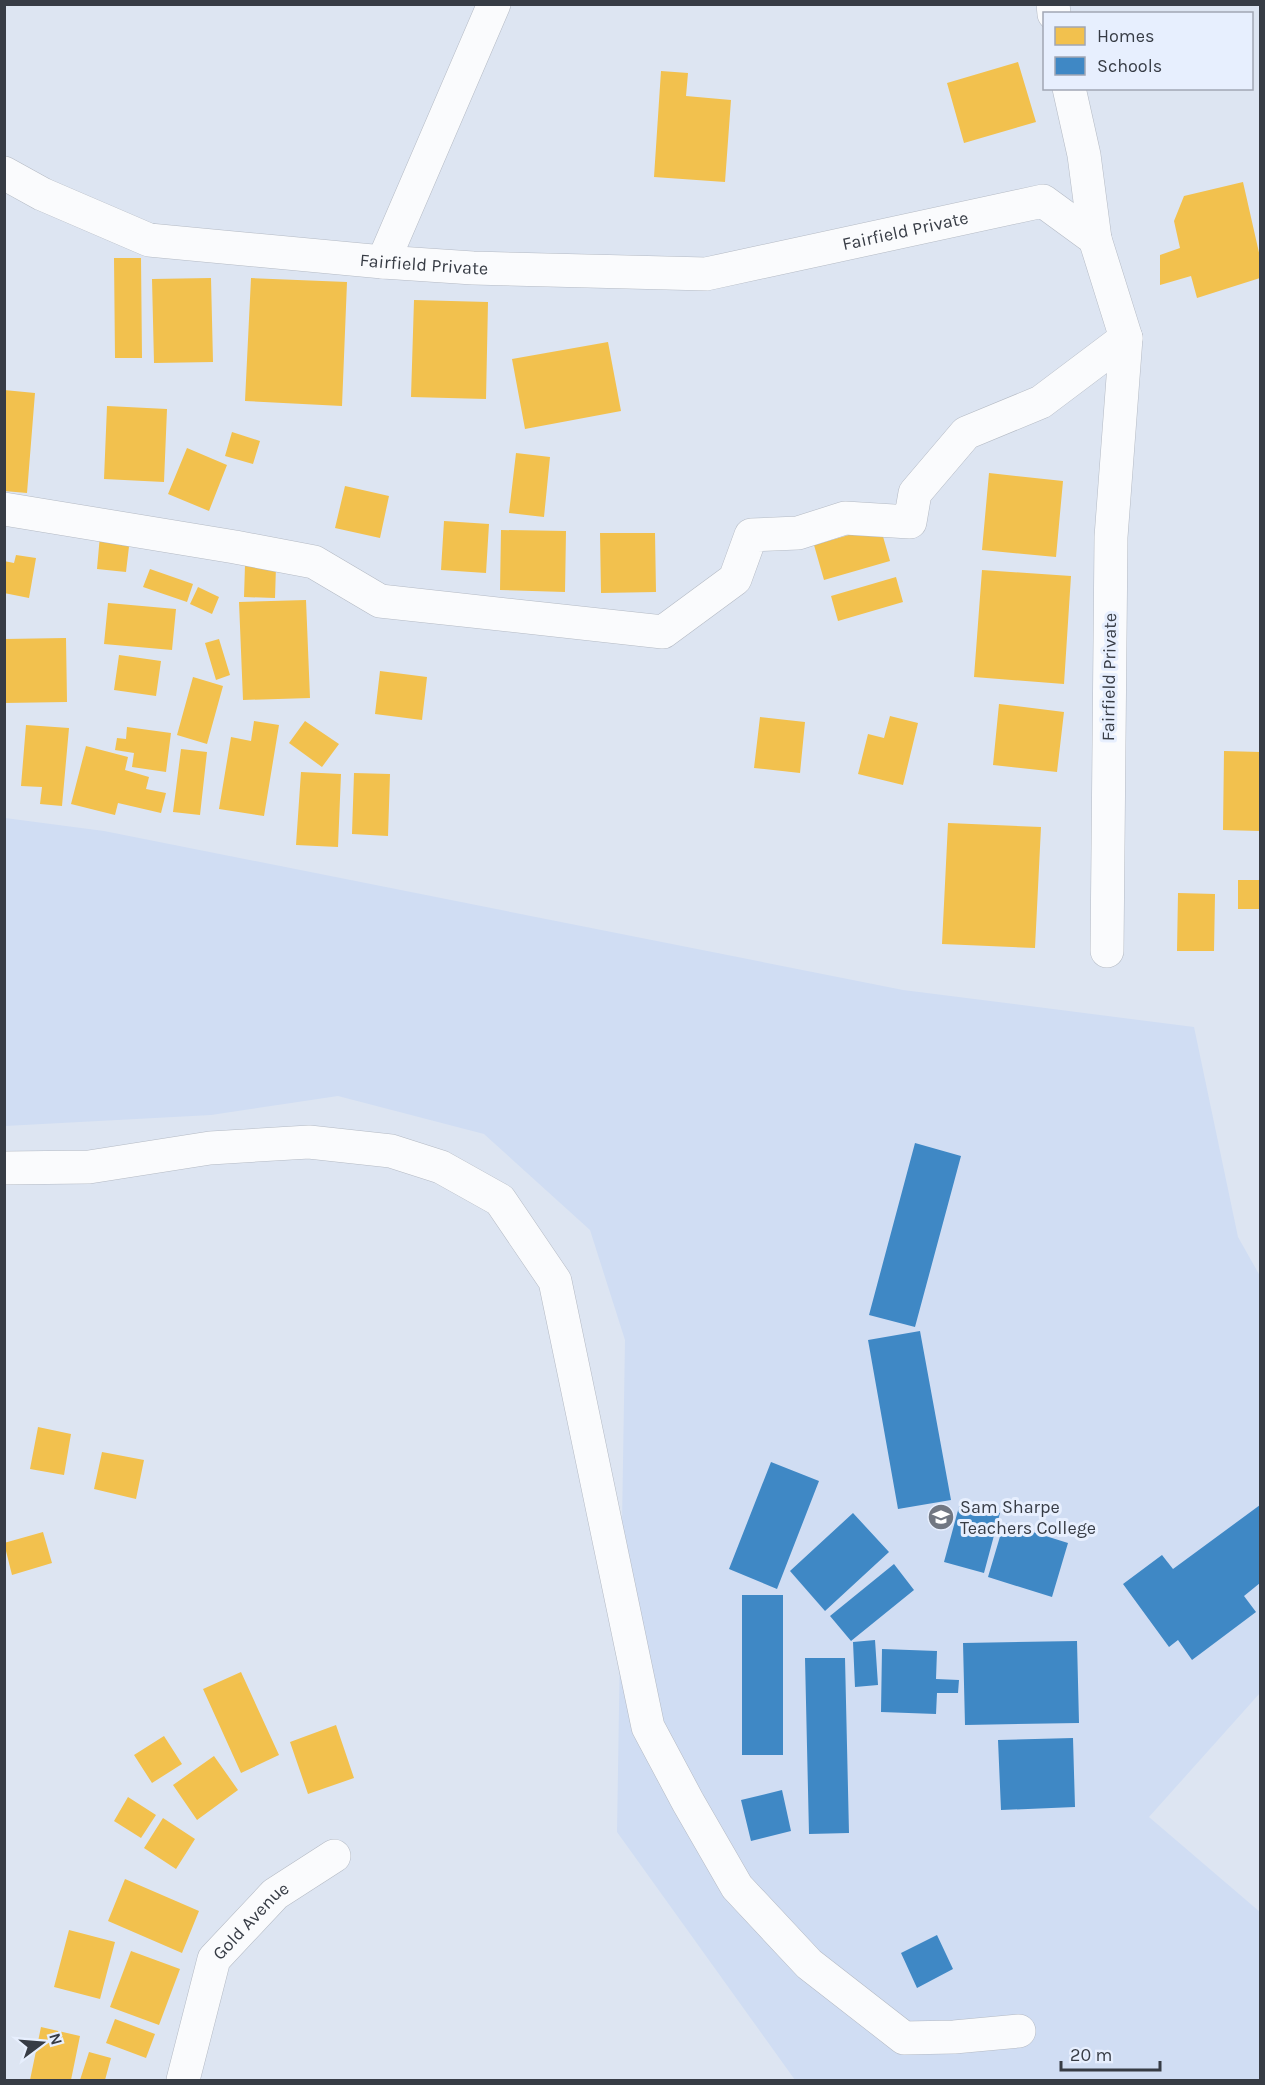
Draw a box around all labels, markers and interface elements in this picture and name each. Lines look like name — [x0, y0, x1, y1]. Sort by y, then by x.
legend — [1043, 12, 1253, 90]
text: Homes — [1097, 25, 1154, 47]
text: Schools — [1097, 55, 1162, 77]
street label: Fairfield Private — [840, 207, 970, 255]
street label: Fairfield Private — [359, 249, 488, 279]
street label: Fairfield Private — [1097, 613, 1121, 741]
place label: Sam Sharpe Teachers College — [960, 1496, 1096, 1539]
school or university icon: Sam Sharpe Teachers College — [926, 1502, 956, 1532]
street label: Gold Avenue — [208, 1877, 293, 1965]
north arrow — [12, 2013, 72, 2073]
text: N — [45, 2031, 67, 2047]
scale bar — [1061, 2034, 1160, 2072]
text: 20 m — [1070, 2044, 1112, 2066]

